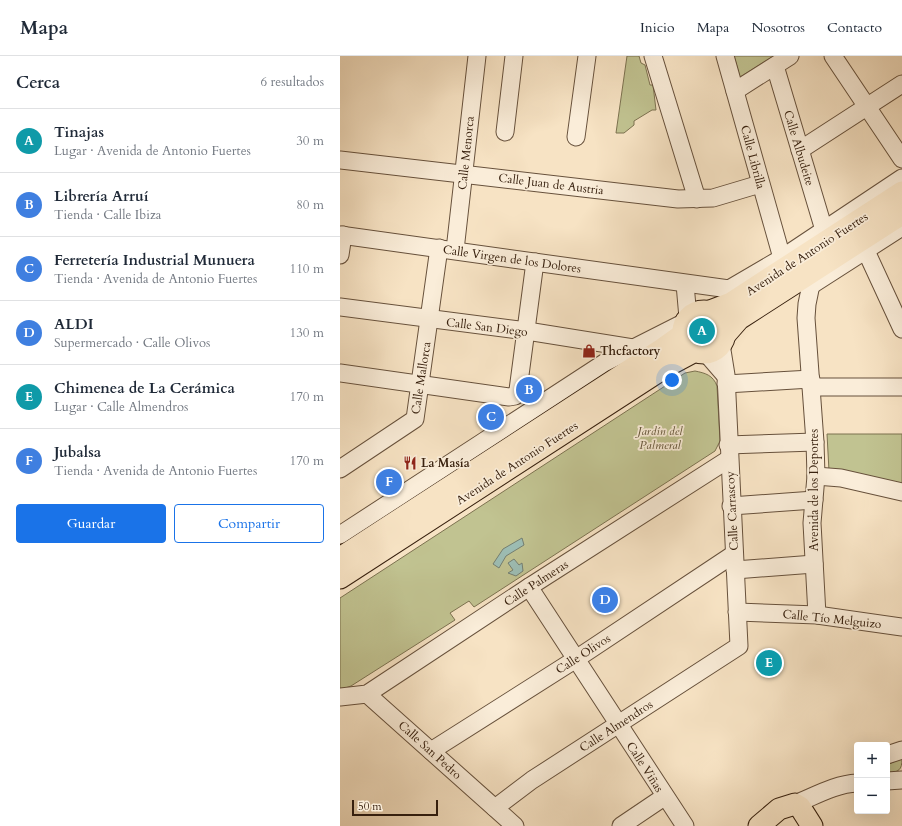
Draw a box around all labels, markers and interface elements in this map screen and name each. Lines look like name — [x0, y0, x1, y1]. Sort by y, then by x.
text: Mapa — [20, 15, 68, 41]
text: Inicio — [640, 18, 675, 37]
text: Mapa — [697, 18, 729, 37]
text: Nosotros — [751, 18, 805, 37]
text: Contacto — [827, 18, 882, 37]
text: Cerca — [16, 71, 60, 94]
text: 6 resultados — [260, 73, 324, 91]
street label: Calle Albudeite — [780, 108, 818, 188]
street label: Calle Menorca — [454, 114, 478, 191]
text: Tinajas — [54, 122, 104, 142]
street label: Calle Librilla — [737, 123, 769, 191]
text: A — [24, 132, 34, 150]
text: 30 m — [296, 132, 324, 150]
text: Lugar · Avenida de Antonio Fuertes — [54, 142, 251, 160]
street label: Calle Juan de Austria — [497, 170, 605, 198]
text: Librería Arruí — [54, 186, 149, 206]
text: B — [24, 196, 34, 214]
text: 80 m — [296, 196, 324, 214]
text: Tienda · Calle Ibiza — [54, 206, 161, 224]
street label: Avenida de Antonio Fuertes — [743, 209, 871, 299]
street label: Calle Virgen de los Dolores — [442, 241, 582, 277]
text: Ferretería Industrial Munuera — [54, 250, 255, 270]
text: C — [24, 260, 34, 278]
text: 110 m — [290, 260, 324, 278]
text: Tienda · Avenida de Antonio Fuertes — [54, 270, 257, 288]
text: ALDI — [54, 314, 93, 334]
street label: Calle San Diego — [445, 314, 529, 340]
pin: A — [689, 316, 715, 346]
text: D — [23, 324, 35, 342]
text: 130 m — [290, 324, 324, 342]
text: Supermercado · Calle Olivos — [54, 334, 210, 352]
street label: Calle Mallorca — [407, 340, 435, 415]
shop icon: Thcfactory — [581, 343, 597, 359]
place label: Thcfactory — [600, 343, 661, 359]
your location — [662, 370, 682, 390]
pin: B — [516, 375, 542, 405]
text: Chimenea de La Cerámica — [54, 378, 235, 398]
text: E — [25, 388, 33, 406]
text: 170 m — [290, 388, 324, 406]
text: Lugar · Calle Almendros — [54, 398, 188, 416]
pin: C — [478, 402, 504, 432]
street label: Avenida de Antonio Fuertes — [453, 418, 581, 508]
park label: Jardín del Palmeral — [634, 423, 683, 453]
street label: Avenida de los Deportes — [806, 429, 822, 551]
text: Jubalsa — [54, 442, 101, 462]
text: F — [25, 452, 33, 470]
text: 170 m — [290, 452, 324, 470]
restaurant icon: La Masía — [402, 455, 418, 471]
place label: La Masía — [421, 455, 470, 471]
text: Tienda · Avenida de Antonio Fuertes — [54, 462, 257, 480]
pin: F — [376, 467, 402, 497]
street label: Calle Carrascoy — [722, 470, 742, 551]
button: Guardar — [16, 504, 166, 543]
button: Compartir — [174, 504, 324, 543]
street label: Calle Palmeras — [501, 556, 571, 610]
pin: D — [592, 585, 618, 615]
street label: Calle Tío Melguizo — [782, 606, 883, 632]
street label: Calle Olivos — [552, 630, 614, 678]
pin: E — [756, 648, 782, 678]
street label: Calle Almendros — [576, 696, 656, 756]
street label: Calle San Pedro — [395, 717, 466, 783]
street label: Calle Viñas — [623, 739, 667, 795]
map controls — [854, 742, 890, 814]
button: + — [854, 742, 890, 778]
button: − — [854, 778, 890, 814]
scale bar — [352, 798, 438, 817]
text: 50 m — [358, 799, 382, 814]

